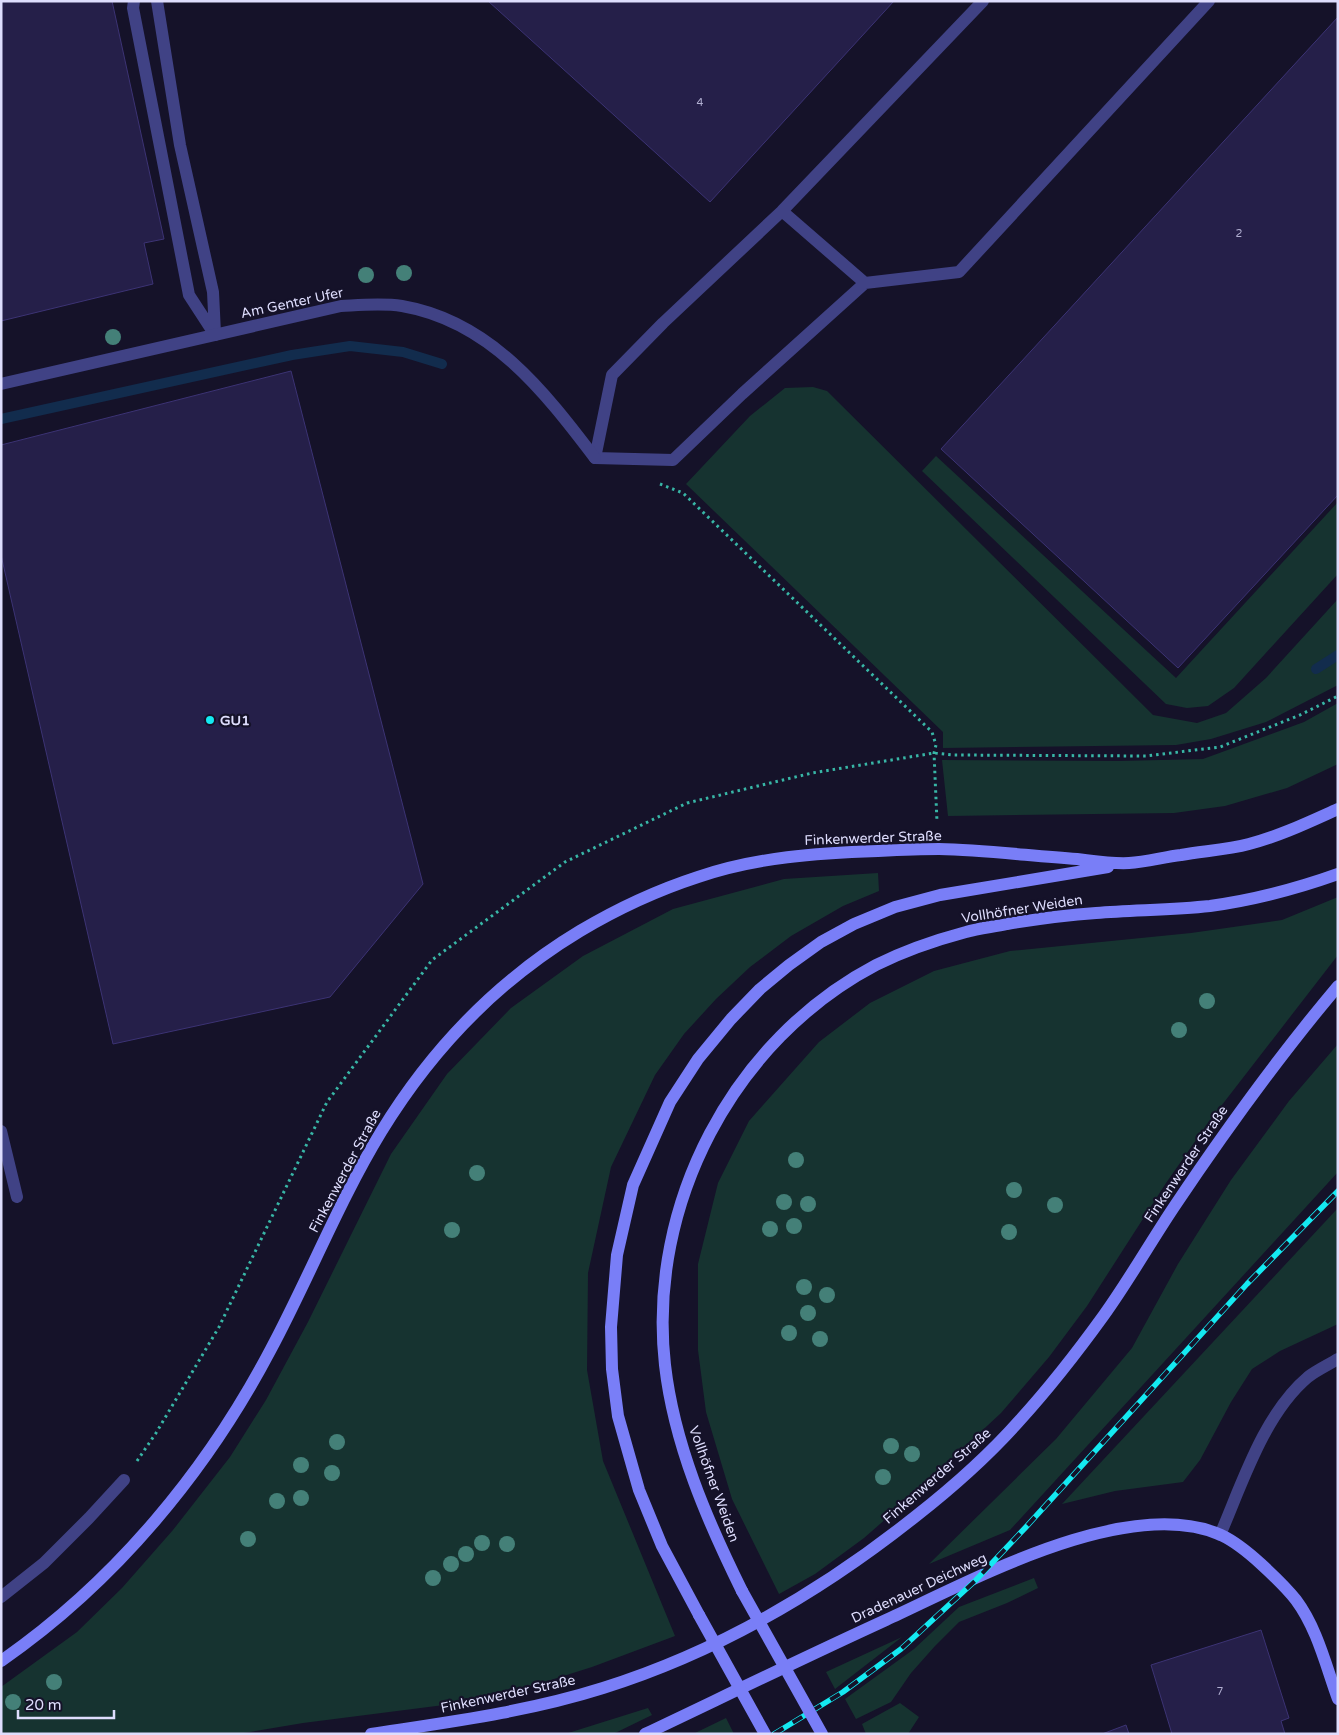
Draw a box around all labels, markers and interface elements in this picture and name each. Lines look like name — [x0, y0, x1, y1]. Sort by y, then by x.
house number: 4 — [697, 96, 704, 109]
house number: 2 — [1236, 227, 1243, 240]
street label: Am Genter Ufer — [239, 284, 346, 322]
place label: GU1 — [220, 712, 250, 729]
marker: GU1 — [204, 714, 216, 726]
street label: Finkenwerder Straße — [804, 827, 942, 849]
street label: Vollhöfner Weiden — [960, 891, 1084, 927]
street label: Finkenwerder Straße — [1141, 1102, 1231, 1226]
street label: Finkenwerder Straße — [305, 1106, 385, 1236]
street label: Vollhöfner Weiden — [685, 1424, 743, 1544]
street label: Finkenwerder Straße — [880, 1424, 994, 1527]
street label: Dradenauer Deichweg — [849, 1549, 989, 1627]
street label: Finkenwerder Straße — [439, 1671, 577, 1717]
house number: 7 — [1217, 1685, 1224, 1698]
scale bar — [18, 1688, 114, 1720]
text: 20 m — [25, 1696, 62, 1714]

